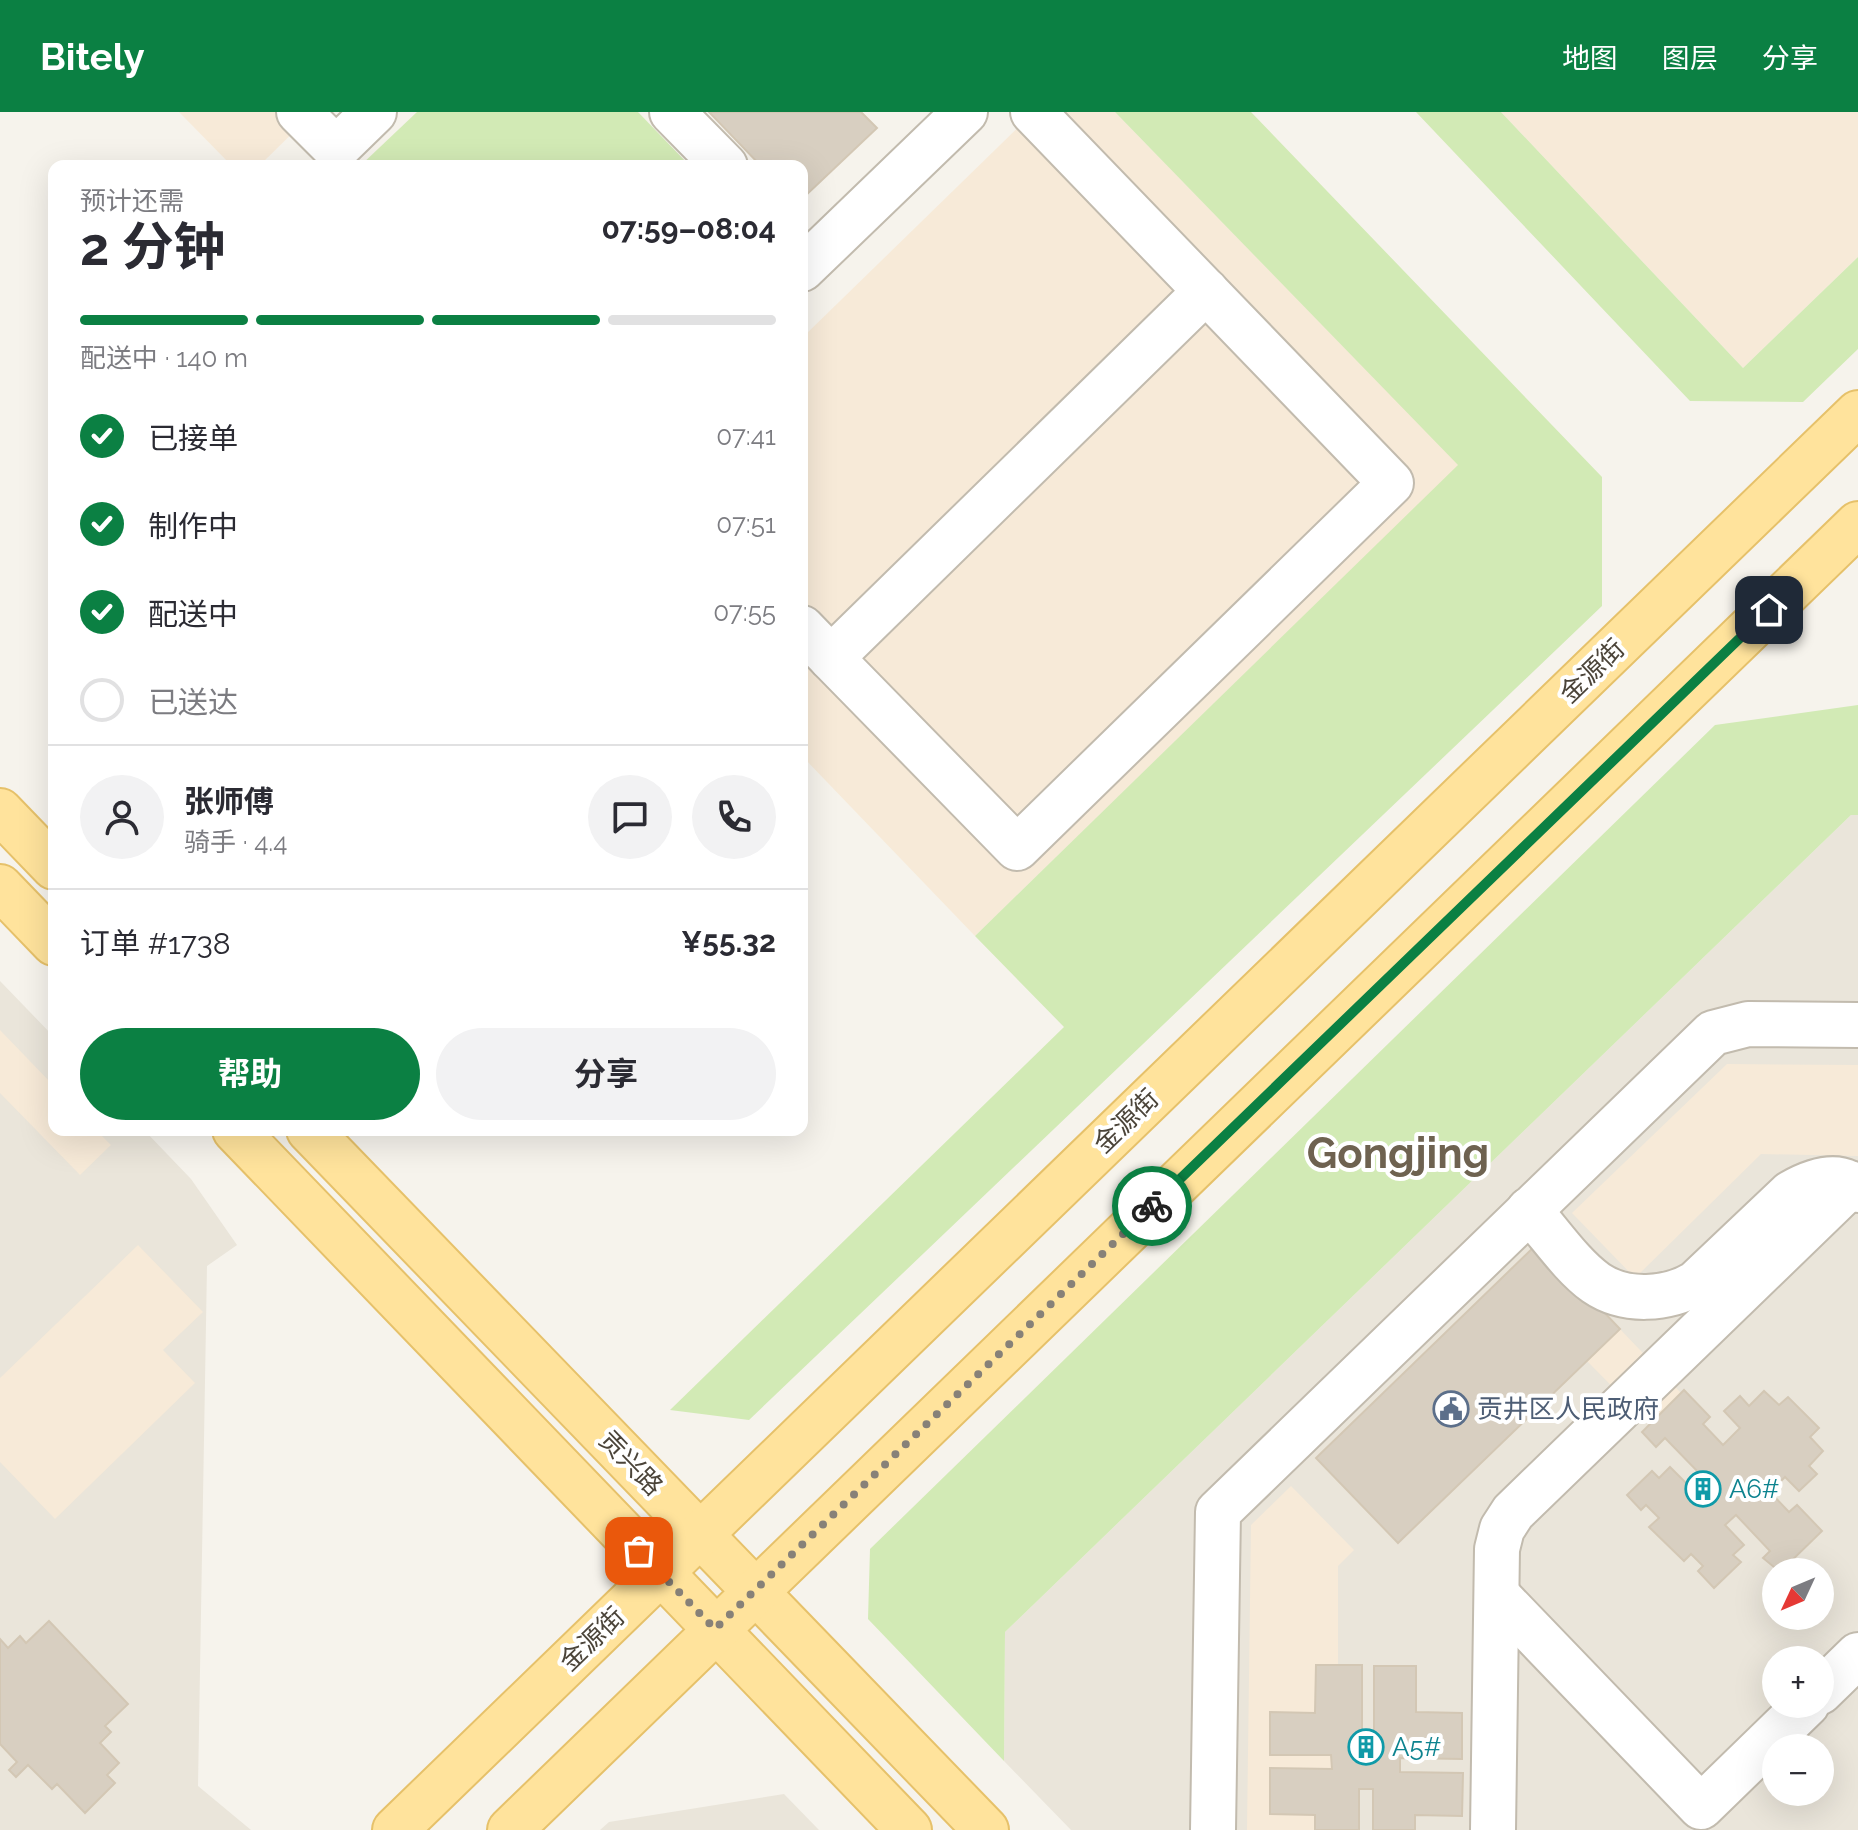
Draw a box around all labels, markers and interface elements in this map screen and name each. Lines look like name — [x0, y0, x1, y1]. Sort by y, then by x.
text: Bitely — [40, 34, 145, 79]
text: 地图 — [1562, 42, 1618, 75]
text: 图层 — [1662, 42, 1718, 75]
text: 分享 — [1762, 42, 1818, 75]
text: 预计还需 — [80, 186, 184, 216]
text: 07:59–08:04 — [601, 211, 776, 246]
text: 2 分钟 — [80, 216, 226, 277]
text: 配送中 · 140 m — [80, 343, 248, 373]
icon: check — [80, 414, 124, 458]
text: 已接单 — [148, 421, 238, 456]
text: 07:41 — [716, 421, 776, 451]
icon: check — [80, 502, 124, 546]
text: 制作中 — [148, 509, 238, 544]
text: 07:51 — [716, 509, 776, 539]
pin — [1735, 576, 1803, 644]
icon: home — [1747, 588, 1791, 632]
icon: check — [80, 590, 124, 634]
text: 配送中 — [148, 597, 238, 632]
text: 07:55 — [713, 597, 776, 627]
street label: 金源街 — [1554, 633, 1630, 709]
text: 已送达 — [148, 685, 238, 720]
button: person — [80, 775, 164, 859]
button: chat — [588, 775, 672, 859]
button: phone — [692, 775, 776, 859]
text: 张师傅 — [184, 784, 274, 819]
text: 骑手 · 4.4 — [184, 827, 287, 857]
text: ¥55.32 — [681, 924, 776, 959]
text: 订单 #1738 — [80, 926, 231, 961]
button: 帮助 — [80, 1028, 420, 1120]
button: 分享 — [436, 1028, 776, 1120]
street label: 金源街 — [1088, 1083, 1164, 1159]
district label: Gongjing — [1307, 1129, 1489, 1178]
courier — [1112, 1166, 1192, 1246]
icon: bike — [1130, 1184, 1174, 1228]
public building icon: 贡井区人民政府 — [1432, 1390, 1470, 1428]
place label: 贡井区人民政府 — [1477, 1394, 1659, 1424]
street label: 贡兴路 — [593, 1425, 669, 1501]
building icon: A6# — [1684, 1470, 1722, 1508]
place label: A6# — [1729, 1474, 1780, 1504]
pin — [605, 1517, 673, 1585]
icon: bag — [617, 1529, 661, 1573]
north arrow — [1762, 1558, 1834, 1630]
map controls — [1762, 1558, 1834, 1806]
street label: 金源街 — [554, 1601, 630, 1677]
button: + — [1762, 1646, 1834, 1718]
building icon: A5# — [1347, 1728, 1385, 1766]
place label: A5# — [1392, 1732, 1441, 1762]
button: − — [1762, 1734, 1834, 1806]

